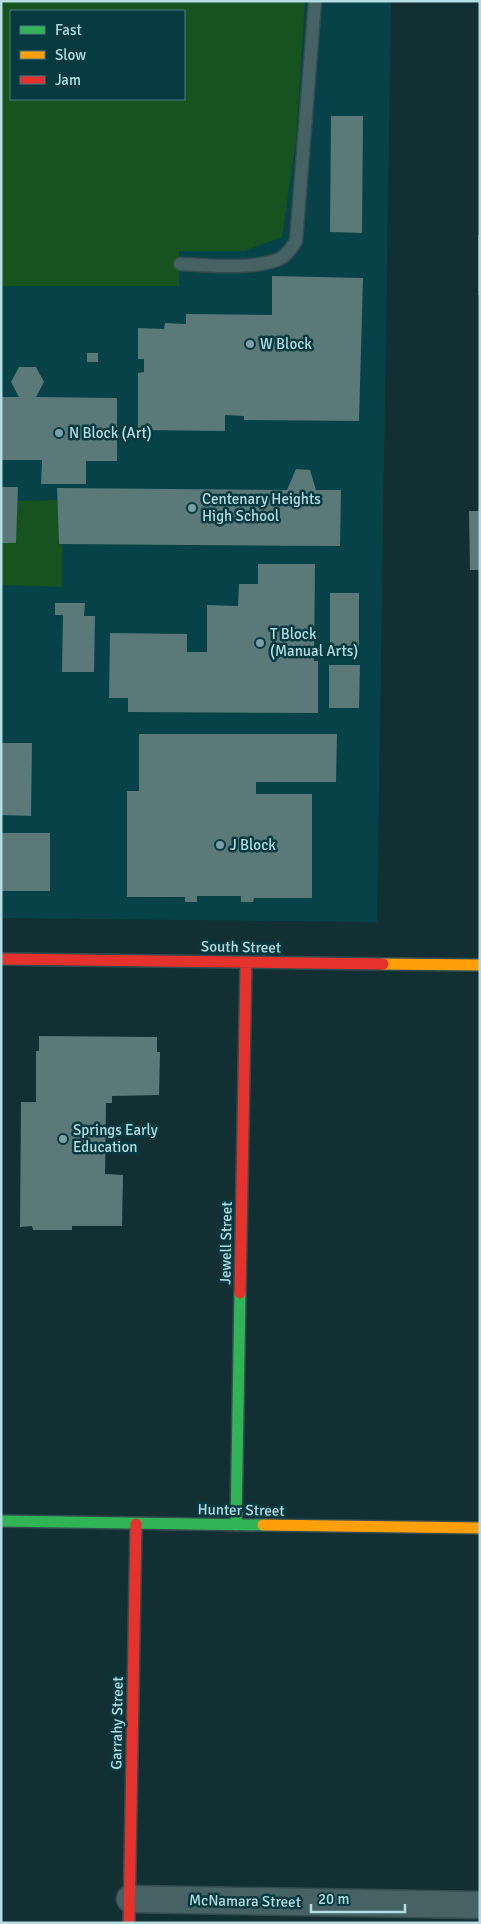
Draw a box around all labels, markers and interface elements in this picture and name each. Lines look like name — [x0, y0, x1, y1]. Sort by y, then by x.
legend — [10, 10, 185, 100]
text: Fast — [55, 21, 82, 39]
text: Slow — [55, 46, 86, 64]
text: Jam — [55, 71, 81, 89]
place label: W Block — [260, 335, 312, 353]
marker: W Block — [244, 338, 256, 350]
place label: N Block (Art) — [69, 424, 152, 442]
marker: N Block (Art) — [53, 427, 65, 439]
place label: Centenary Heights High School — [202, 490, 321, 525]
marker: Centenary Heights High School — [186, 502, 198, 514]
place label: T Block (Manual Arts) — [270, 625, 358, 660]
marker: T Block (Manual Arts) — [254, 637, 266, 649]
place label: J Block — [230, 836, 276, 854]
marker: J Block — [214, 839, 226, 851]
street label: South Street — [201, 937, 281, 957]
place label: Springs Early Education — [73, 1121, 158, 1156]
marker: Springs Early Education — [57, 1133, 69, 1145]
street label: Jewell Street — [216, 1201, 236, 1285]
street label: Hunter Street — [197, 1500, 285, 1520]
street label: Garrahy Street — [107, 1676, 127, 1770]
scale bar — [311, 1882, 405, 1914]
text: 20 m — [318, 1890, 349, 1908]
street label: McNamara Street — [189, 1891, 301, 1911]

